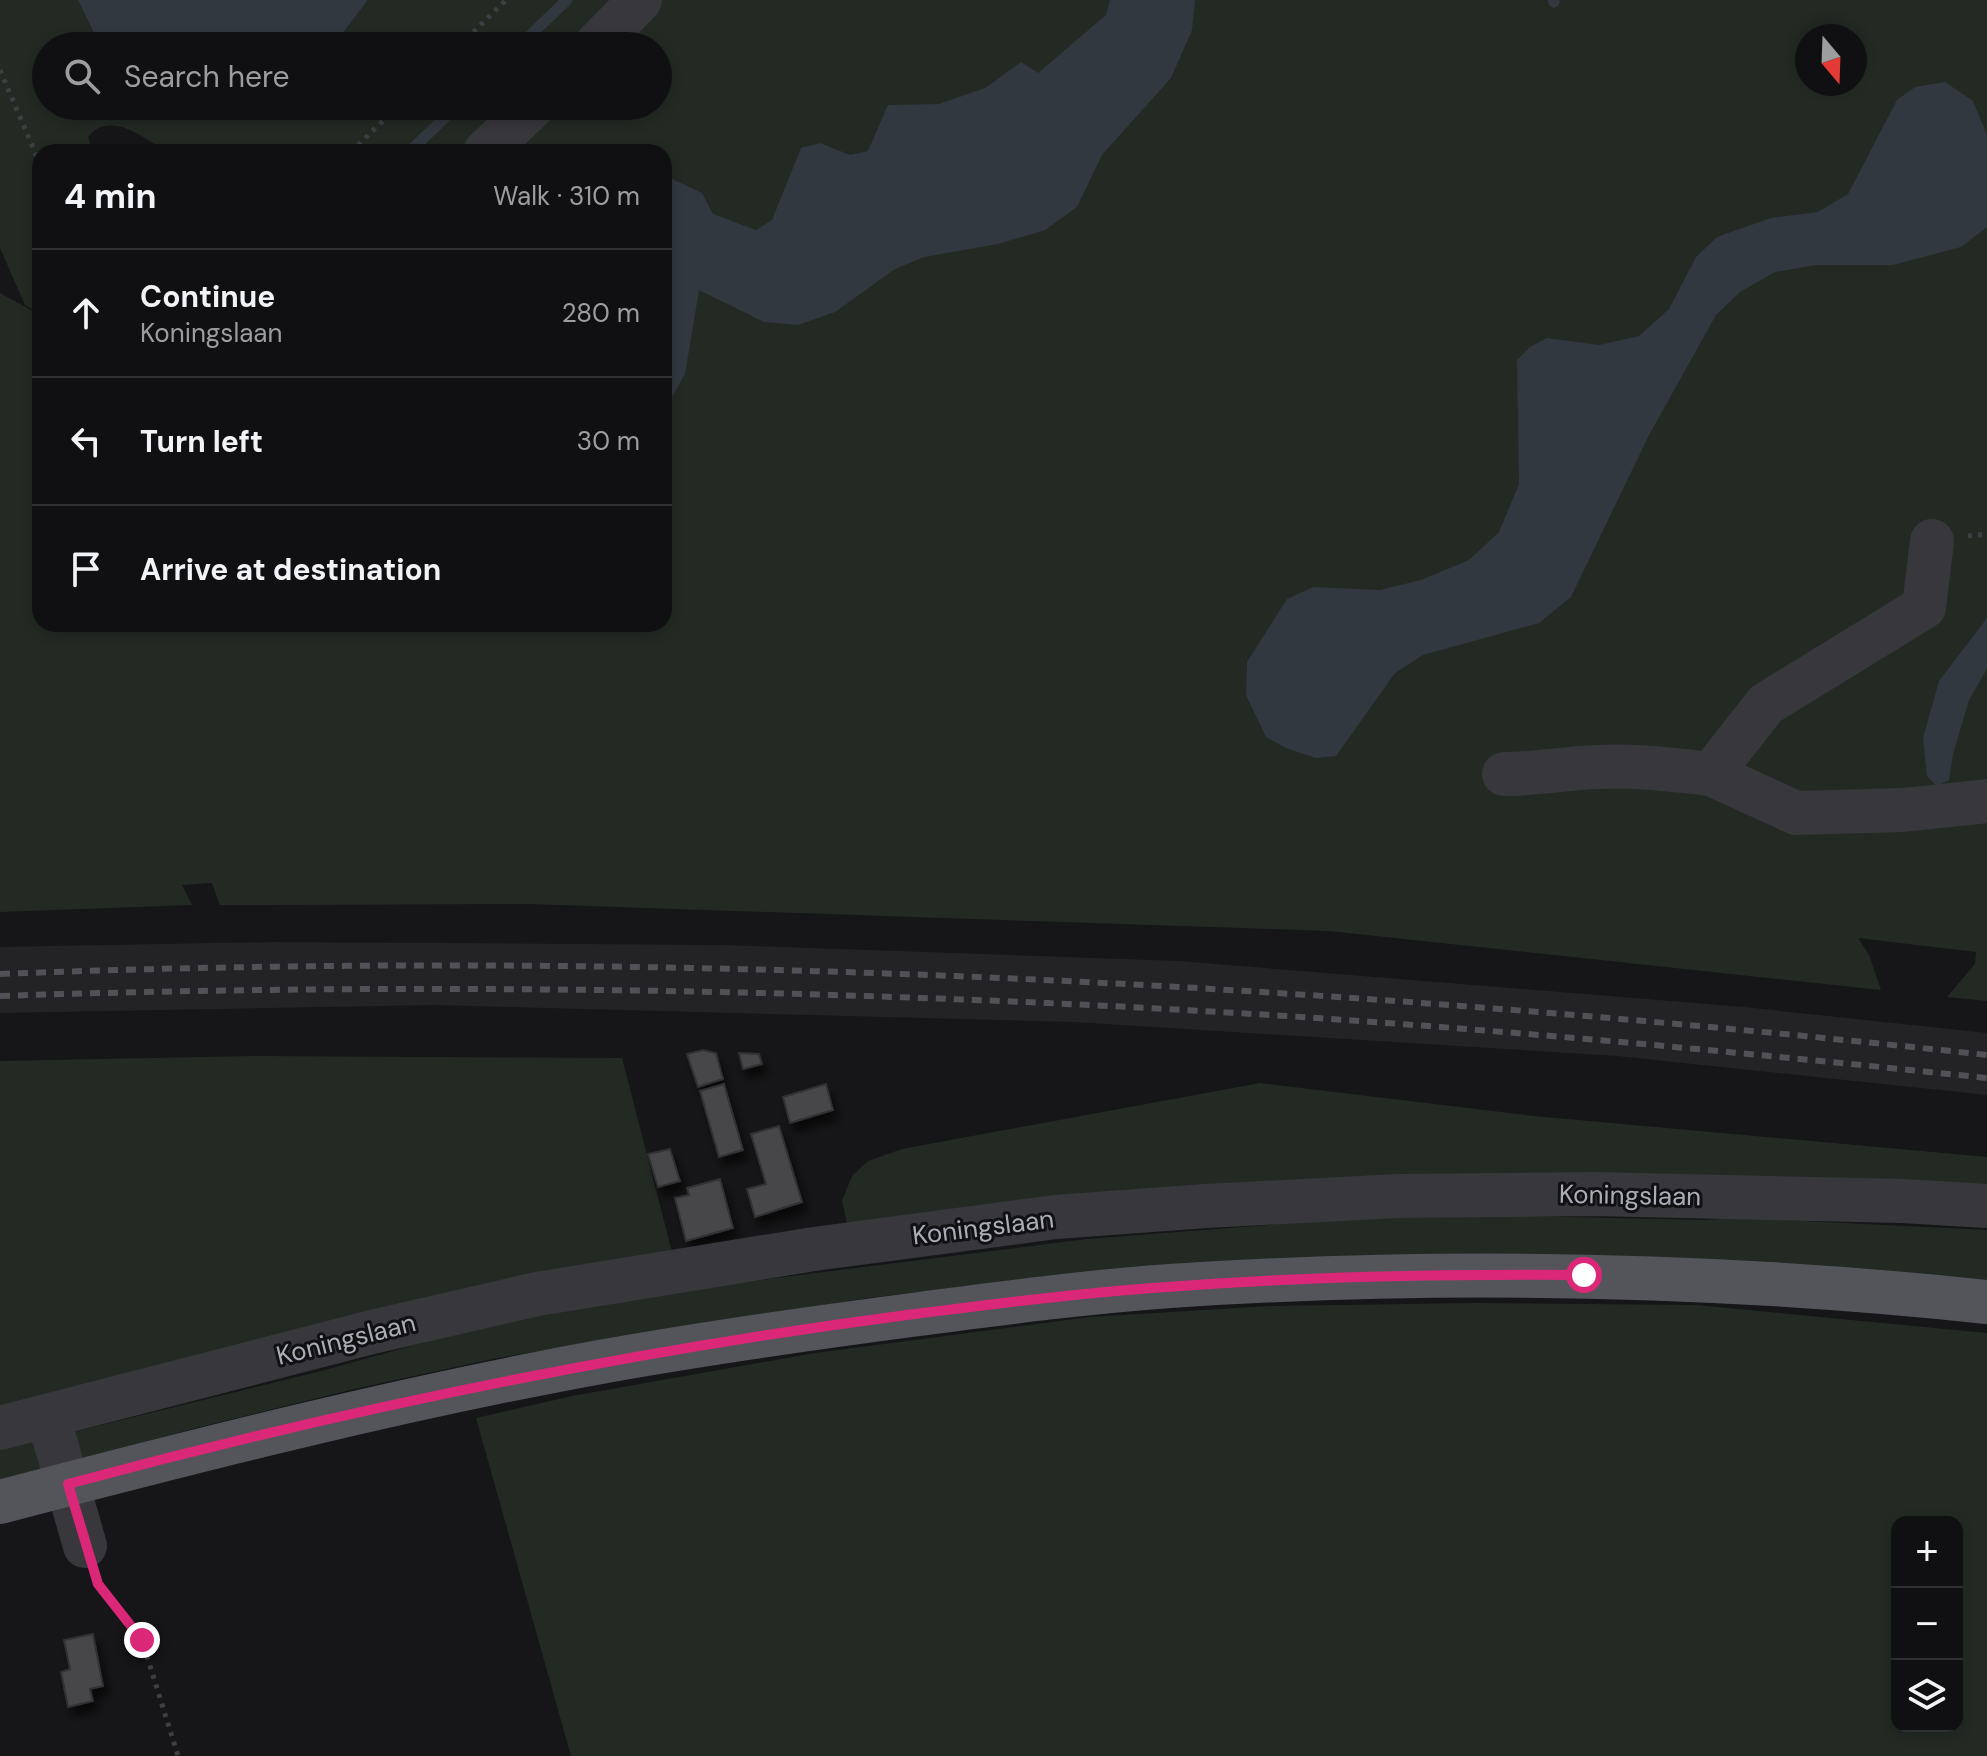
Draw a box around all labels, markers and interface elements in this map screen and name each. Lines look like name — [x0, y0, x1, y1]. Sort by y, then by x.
north arrow — [1795, 24, 1867, 96]
search box — [32, 32, 672, 120]
icon: search — [60, 54, 104, 98]
text: Search here — [124, 57, 290, 96]
text: 4 min — [64, 174, 156, 219]
text: Walk · 310 m — [493, 179, 640, 213]
text: Continue — [140, 277, 275, 316]
icon: ahead — [64, 291, 108, 335]
text: 280 m — [562, 296, 640, 330]
text: Koningslaan — [140, 316, 282, 350]
icon: left — [64, 419, 108, 463]
text: Turn left — [140, 422, 263, 461]
text: 30 m — [577, 424, 640, 458]
icon: arrive — [64, 547, 108, 591]
text: Arrive at destination — [140, 550, 441, 589]
street label: Koningslaan — [1559, 1177, 1701, 1213]
street label: Koningslaan — [910, 1201, 1056, 1253]
route start — [1566, 1257, 1602, 1293]
street label: Koningslaan — [273, 1305, 419, 1373]
map controls — [1891, 1516, 1963, 1732]
button: + — [1891, 1516, 1963, 1588]
button: − — [1891, 1588, 1963, 1660]
route end — [124, 1622, 160, 1658]
button: layers — [1891, 1660, 1963, 1732]

